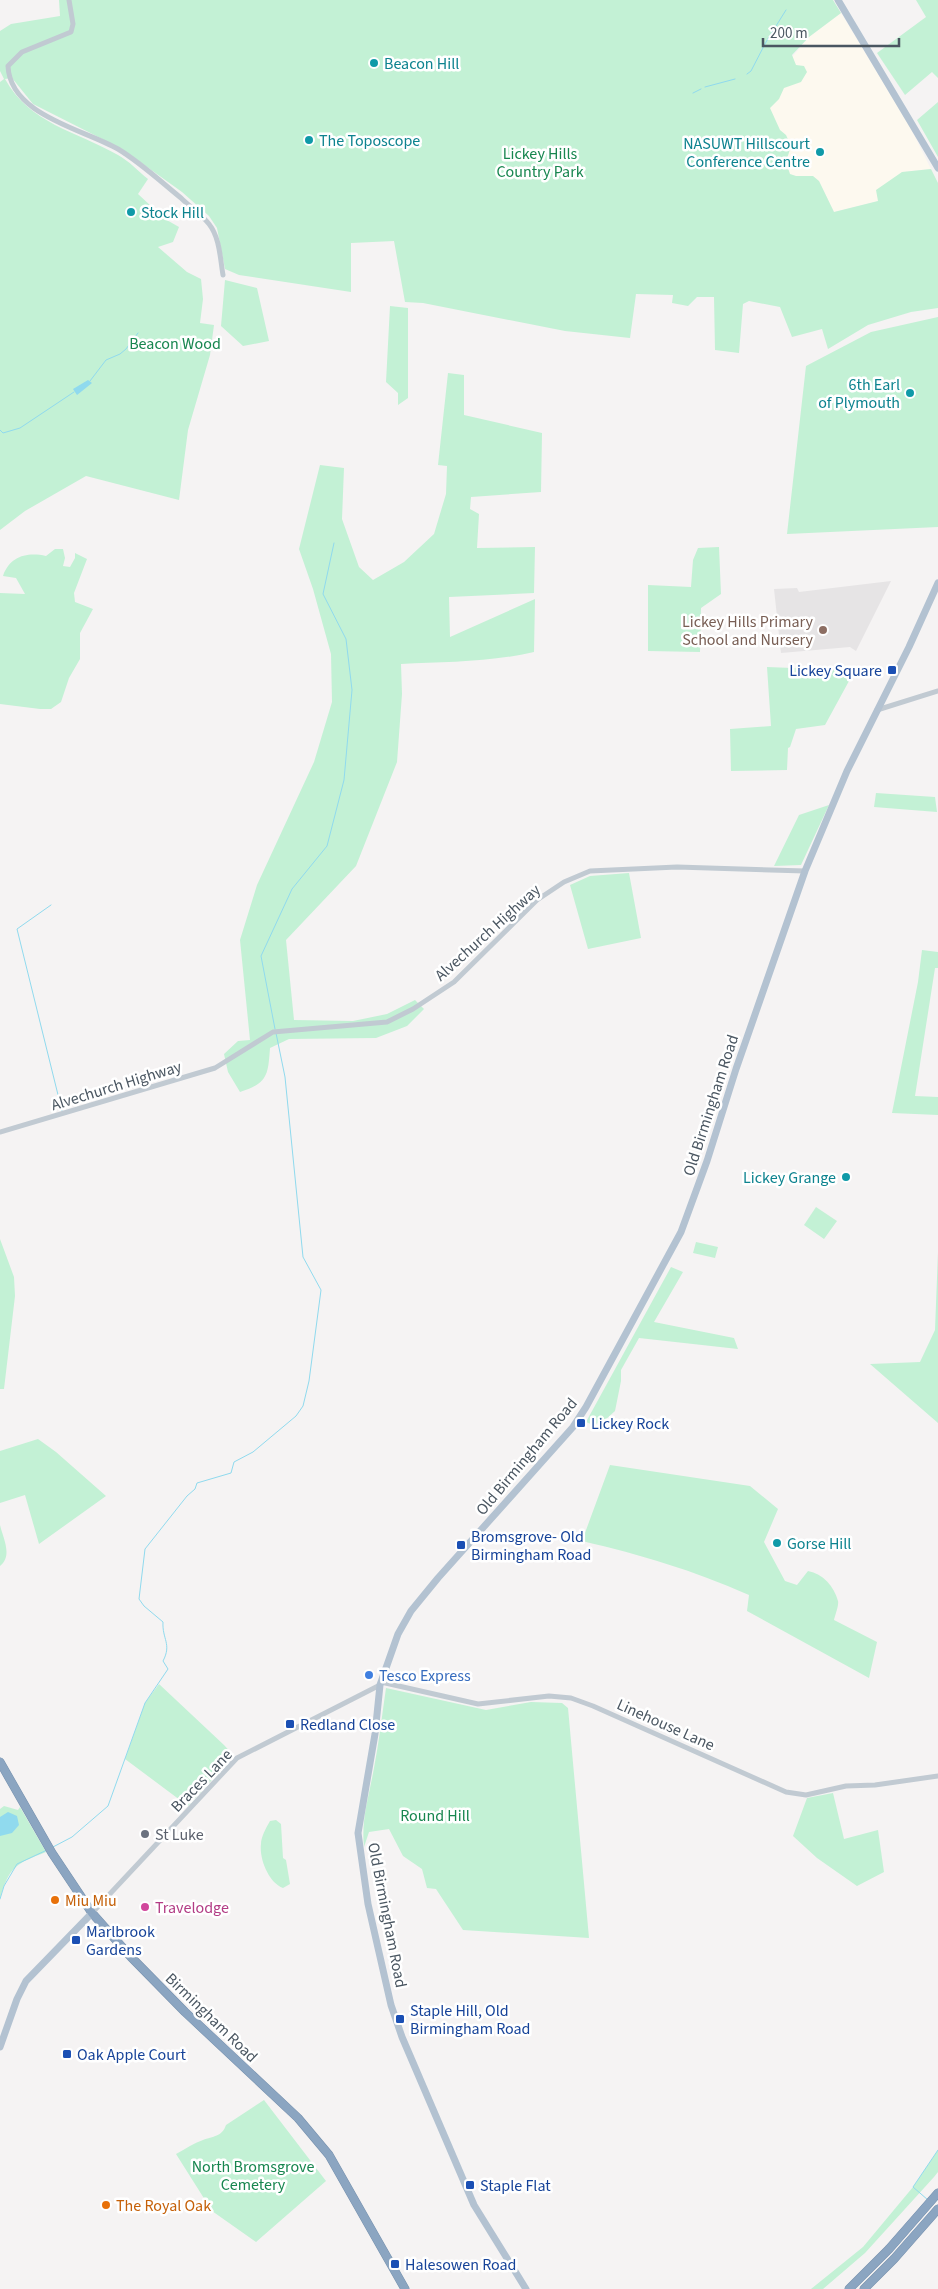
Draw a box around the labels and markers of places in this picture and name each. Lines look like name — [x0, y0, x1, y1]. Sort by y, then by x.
place label: Beacon Hill — [384, 53, 459, 75]
marker: Beacon Hill — [368, 57, 380, 69]
place label: The Toposcope — [319, 130, 420, 152]
place label: NASUWT Hillscourt Conference Centre — [683, 133, 811, 173]
marker: The Toposcope — [303, 134, 315, 146]
marker: NASUWT Hillscourt Conference Centre — [814, 146, 826, 158]
place label: Stock Hill — [141, 202, 204, 224]
marker: Stock Hill — [125, 206, 137, 218]
place label: 6th Earl of Plymouth — [818, 374, 900, 414]
marker: 6th Earl of Plymouth — [904, 387, 916, 399]
place label: Lickey Hills Primary School and Nursery — [682, 611, 814, 651]
marker: Lickey Hills Primary School and Nursery — [817, 624, 829, 636]
place label: Lickey Square — [789, 660, 882, 682]
marker: Lickey Square — [886, 664, 898, 676]
place label: Lickey Grange — [743, 1167, 836, 1189]
marker: Lickey Grange — [840, 1171, 852, 1183]
place label: Lickey Rock — [591, 1413, 669, 1435]
marker: Lickey Rock — [575, 1417, 587, 1429]
place label: Bromsgrove- Old Birmingham Road — [471, 1526, 591, 1566]
place label: Gorse Hill — [787, 1533, 851, 1555]
marker: Gorse Hill — [771, 1537, 783, 1549]
marker: Bromsgrove- Old Birmingham Road — [455, 1539, 467, 1551]
place label: Tesco Express — [379, 1665, 471, 1687]
marker: Tesco Express — [363, 1669, 375, 1681]
place label: Redland Close — [300, 1714, 395, 1736]
marker: Redland Close — [284, 1718, 296, 1730]
place label: St Luke — [155, 1824, 204, 1846]
marker: St Luke — [139, 1828, 151, 1840]
place label: Miu Miu — [65, 1890, 117, 1912]
marker: Miu Miu — [49, 1894, 61, 1906]
place label: Travelodge — [155, 1897, 229, 1919]
marker: Travelodge — [139, 1901, 151, 1913]
place label: Marlbrook Gardens — [86, 1921, 155, 1961]
marker: Marlbrook Gardens — [70, 1934, 82, 1946]
place label: Staple Hill, Old Birmingham Road — [410, 2000, 530, 2040]
marker: Staple Hill, Old Birmingham Road — [394, 2013, 406, 2025]
place label: Oak Apple Court — [77, 2044, 187, 2066]
marker: Oak Apple Court — [61, 2048, 73, 2060]
place label: Staple Flat — [480, 2175, 551, 2197]
marker: Staple Flat — [464, 2179, 476, 2191]
place label: The Royal Oak — [116, 2195, 211, 2217]
marker: The Royal Oak — [100, 2199, 112, 2211]
place label: Halesowen Road — [405, 2254, 517, 2276]
marker: Halesowen Road — [389, 2258, 401, 2270]

